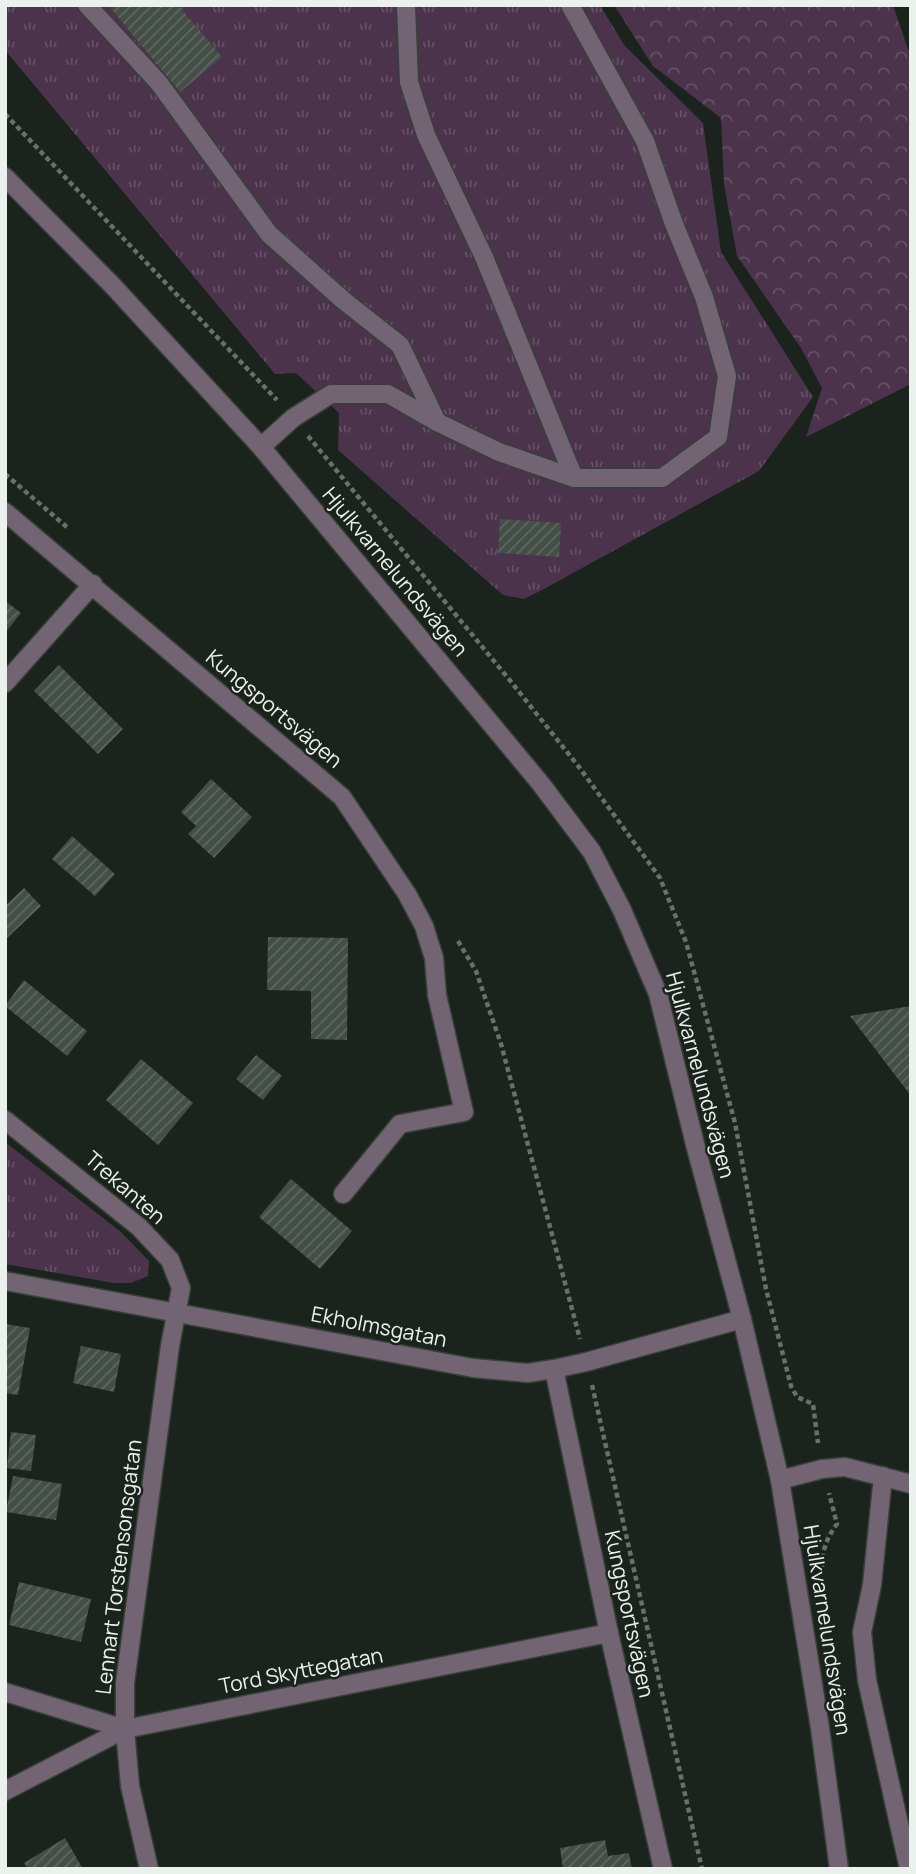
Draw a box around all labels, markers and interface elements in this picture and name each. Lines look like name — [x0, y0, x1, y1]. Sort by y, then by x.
street label: Hjulkvarnelundsvägen — [317, 481, 475, 662]
street label: Kungsportsvägen — [200, 643, 349, 774]
street label: Hjulkvarnelundsvägen — [660, 968, 742, 1181]
street label: Trekanten — [79, 1145, 172, 1230]
street label: Ekholmsgatan — [309, 1299, 449, 1353]
street label: Lennart Torstensonsgatan — [88, 1438, 148, 1696]
street label: Hjulkvarnelundsvägen — [798, 1523, 858, 1737]
street label: Kungsportsvägen — [599, 1528, 661, 1700]
street label: Tord Skyttegatan — [217, 1640, 385, 1700]

